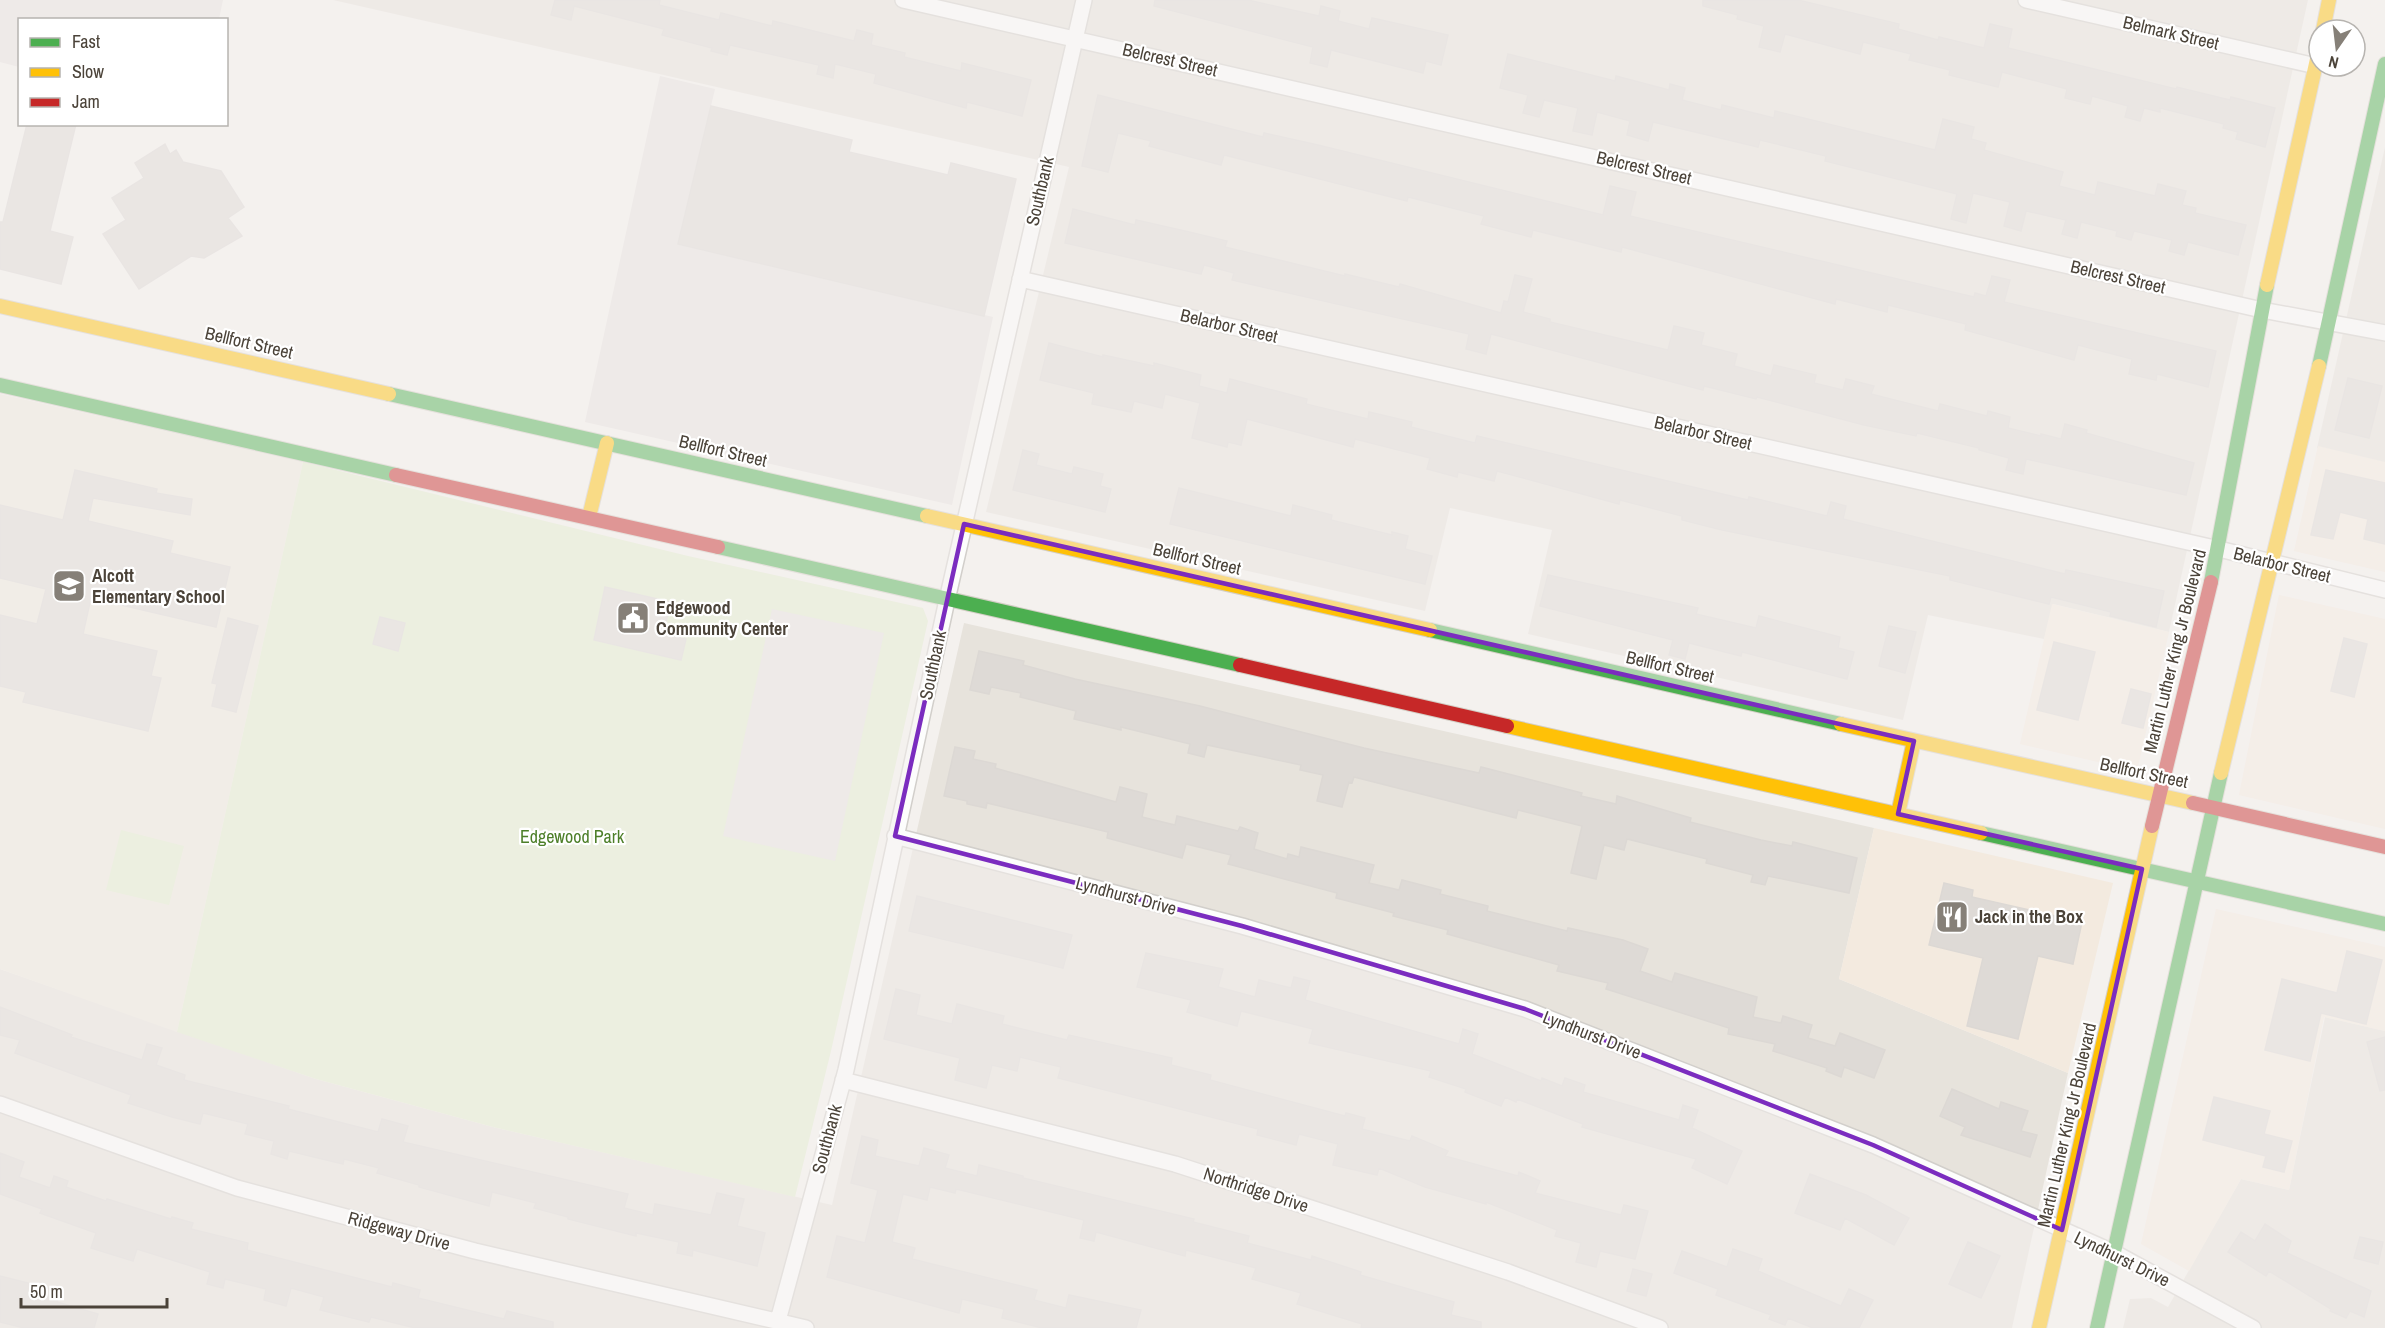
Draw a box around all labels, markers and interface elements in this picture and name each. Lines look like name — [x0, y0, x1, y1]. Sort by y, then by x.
street label: Belmark Street — [2121, 9, 2221, 56]
legend — [18, 18, 228, 126]
north arrow — [2307, 18, 2367, 78]
text: Fast — [72, 29, 100, 54]
street label: Belcrest Street — [1120, 36, 1220, 83]
text: N — [2326, 51, 2341, 74]
text: Slow — [72, 59, 104, 84]
text: Jam — [72, 89, 100, 114]
street label: Belcrest Street — [1594, 144, 1694, 191]
street label: Southbank — [1019, 153, 1060, 228]
street label: Belcrest Street — [2068, 253, 2168, 300]
street label: Belarbor Street — [1178, 302, 1280, 349]
street label: Bellfort Street — [203, 320, 295, 365]
street label: Belarbor Street — [1652, 409, 1754, 456]
street label: Bellfort Street — [677, 428, 769, 473]
street label: Bellfort Street — [1151, 536, 1243, 581]
street label: Belarbor Street — [2231, 540, 2333, 589]
street label: Martin Luther King Jr Boulevard — [2137, 546, 2212, 755]
place label: Alcott Elementary School — [92, 563, 225, 609]
school or university icon: Alcott Elementary School — [51, 568, 87, 604]
place label: Edgewood Community Center — [656, 595, 788, 641]
public building icon: Edgewood Community Center — [615, 600, 651, 636]
street label: Southbank — [913, 627, 952, 702]
street label: Bellfort Street — [1624, 644, 1716, 689]
street label: Bellfort Street — [2098, 751, 2190, 794]
park label: Edgewood Park — [520, 824, 625, 849]
street label: Lyndhurst Drive — [1073, 870, 1179, 921]
restaurant icon: Jack in the Box — [1934, 899, 1970, 935]
place label: Jack in the Box — [1975, 904, 2084, 929]
street label: Lyndhurst Drive — [1539, 1004, 1645, 1065]
street label: Martin Luther King Jr Boulevard — [2031, 1020, 2102, 1230]
street label: Southbank — [805, 1101, 848, 1176]
street label: Northridge Drive — [1200, 1161, 1312, 1218]
street label: Ridgeway Drive — [345, 1205, 453, 1256]
street label: Lyndhurst Drive — [2070, 1225, 2174, 1293]
scale bar — [21, 1271, 166, 1309]
text: 50 m — [30, 1279, 63, 1304]

